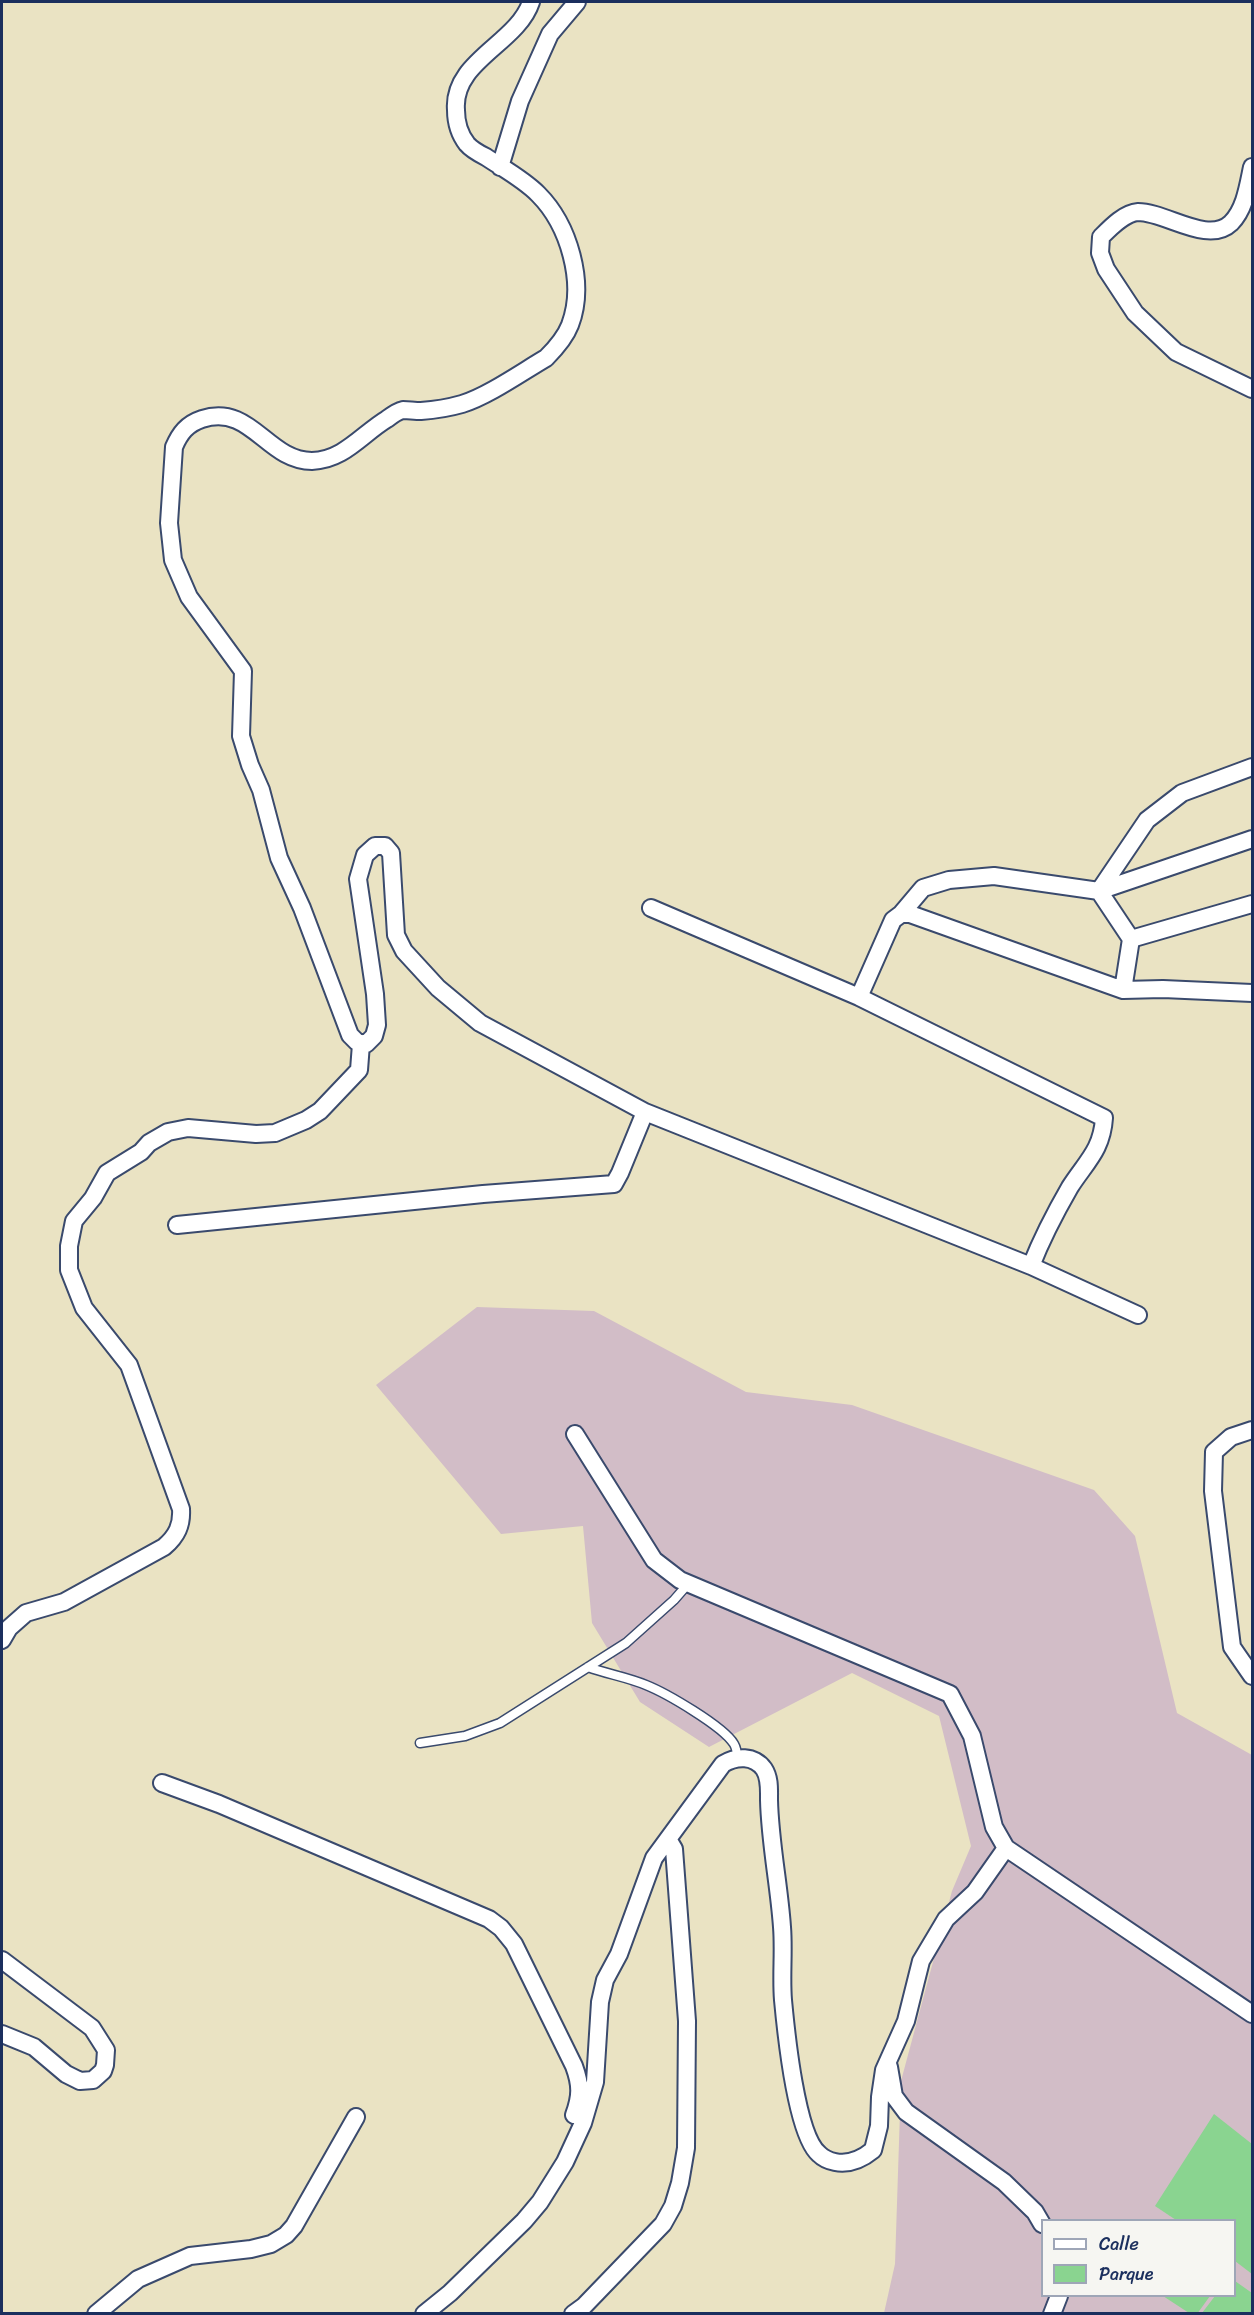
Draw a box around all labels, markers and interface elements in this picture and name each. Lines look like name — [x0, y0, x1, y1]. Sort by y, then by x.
legend — [1041, 2219, 1236, 2297]
text: Calle — [1099, 2228, 1139, 2260]
text: Parque — [1099, 2258, 1153, 2290]

